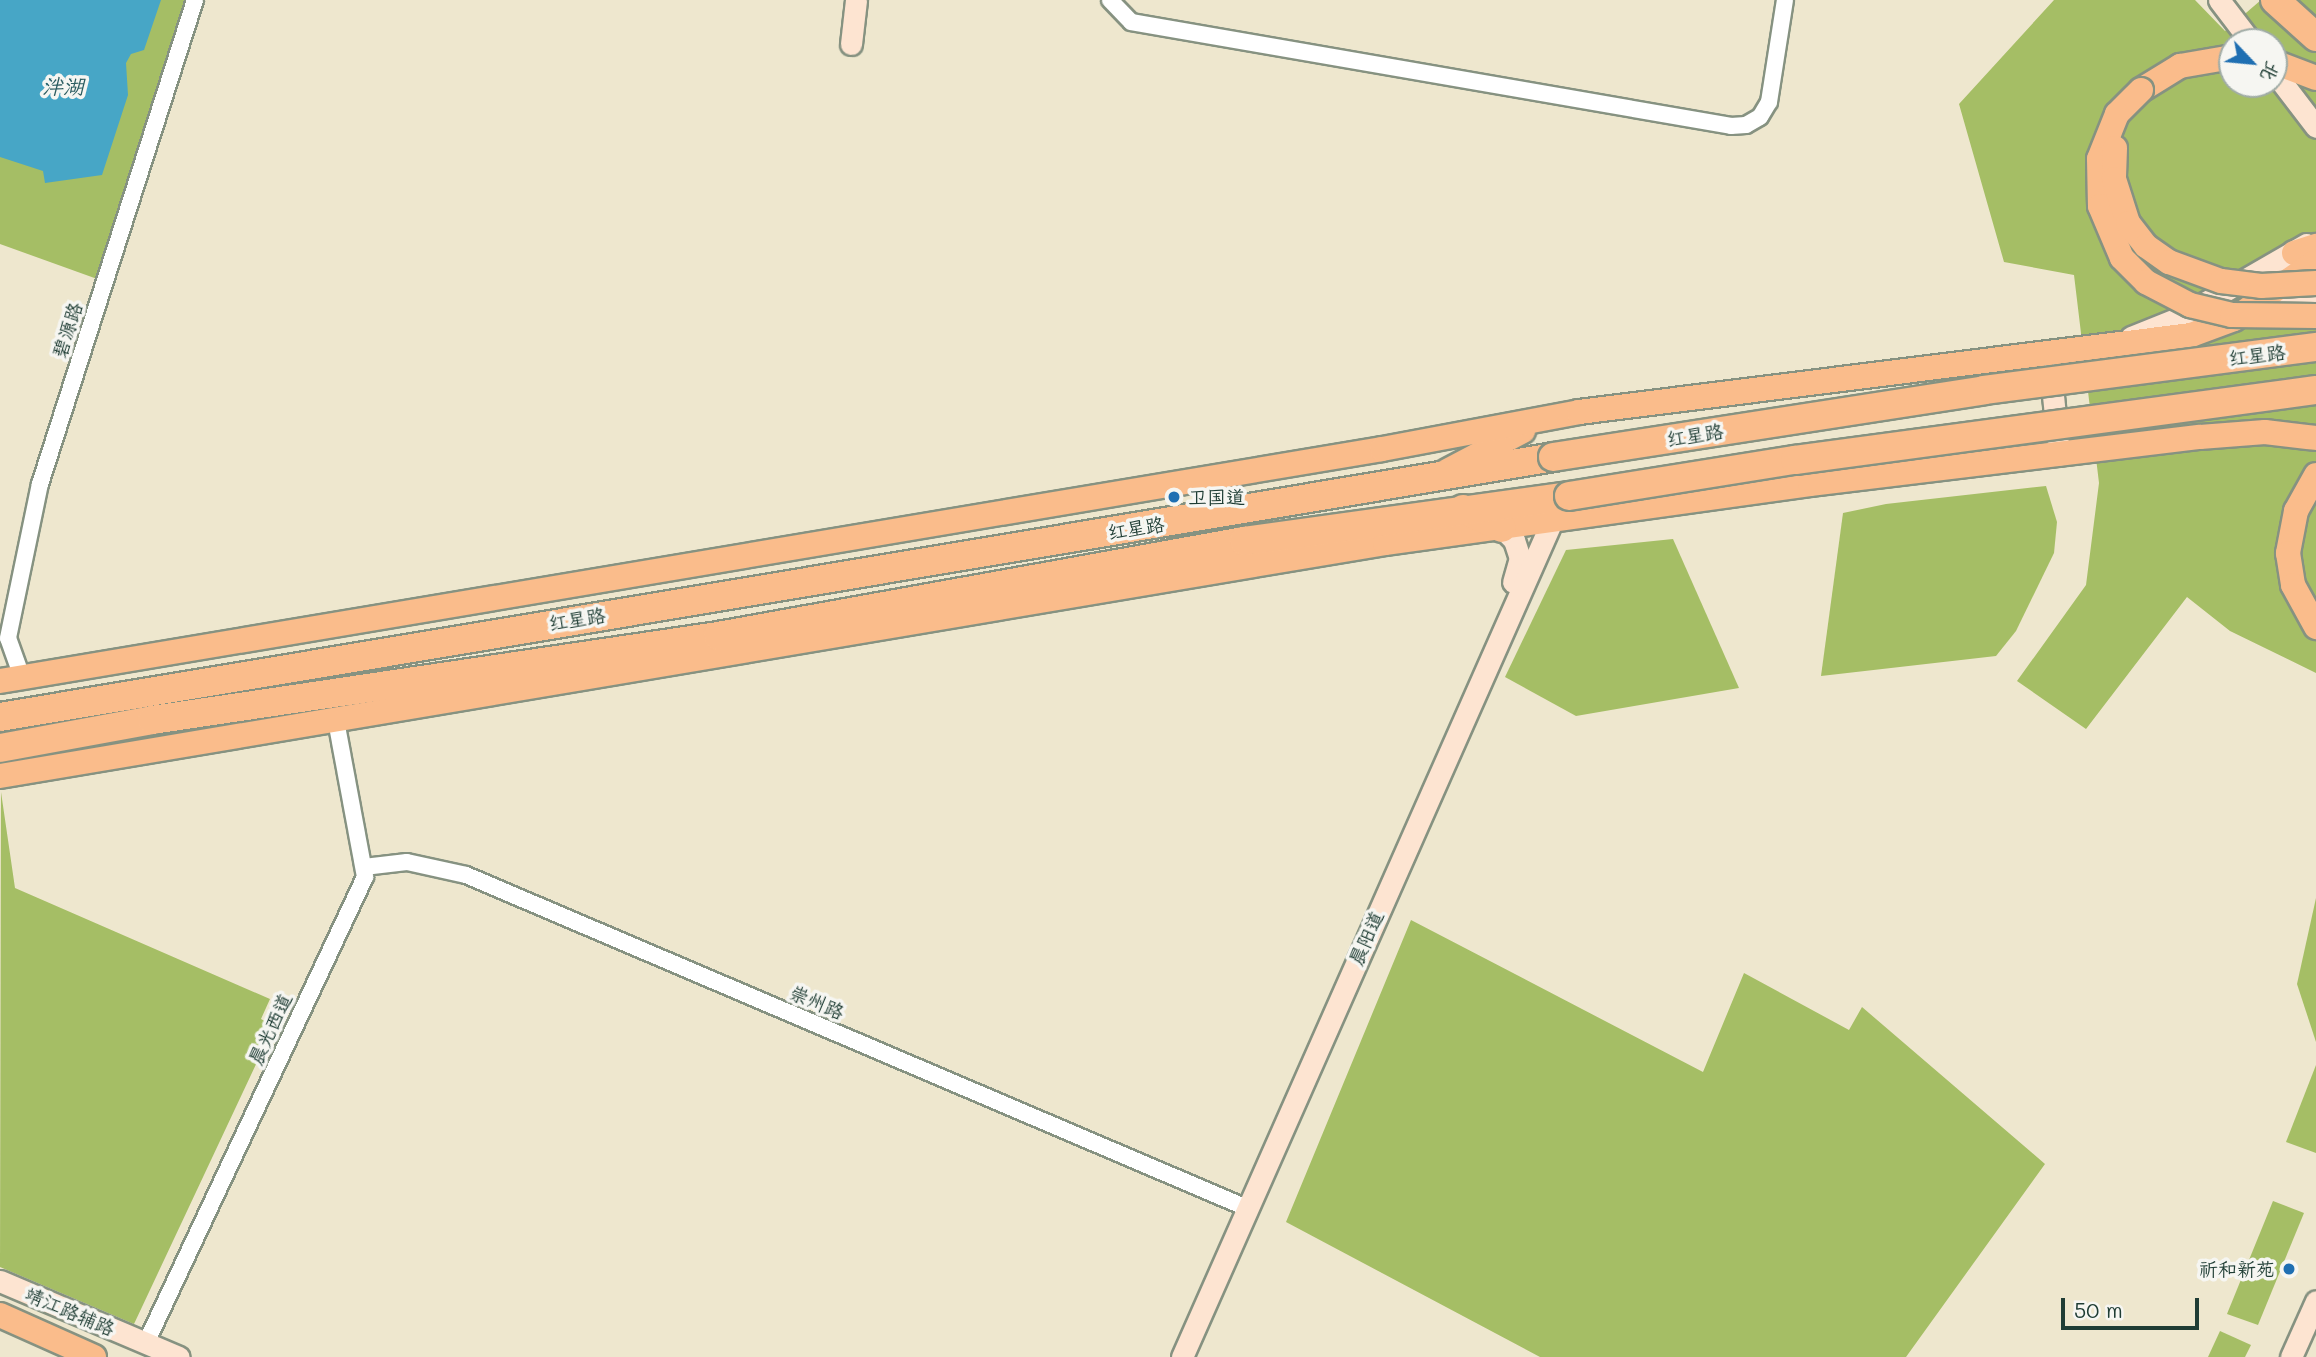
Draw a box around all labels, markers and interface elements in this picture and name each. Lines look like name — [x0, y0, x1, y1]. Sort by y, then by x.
north arrow — [2218, 28, 2288, 98]
text: 北 — [2255, 58, 2286, 86]
water label: 泮湖 — [42, 73, 84, 99]
street label: 碧源路 — [47, 299, 87, 361]
street label: 红星路 — [2227, 340, 2287, 370]
street label: 红星路 — [1665, 419, 1725, 451]
place label: 卫国道 — [1188, 486, 1245, 508]
marker: 卫国道 — [1166, 489, 1182, 505]
street label: 红星路 — [1106, 512, 1166, 544]
street label: 红星路 — [547, 603, 607, 635]
street label: 晨阳道 — [1344, 907, 1388, 969]
street label: 崇州路 — [786, 980, 848, 1024]
street label: 晨光西道 — [244, 990, 296, 1068]
place label: 祈和新苑 — [2199, 1258, 2275, 1280]
marker: 祈和新苑 — [2281, 1261, 2297, 1277]
street label: 靖江路辅路 — [22, 1282, 118, 1340]
scale bar — [2064, 1284, 2202, 1328]
text: 50 m — [2074, 1296, 2123, 1323]

